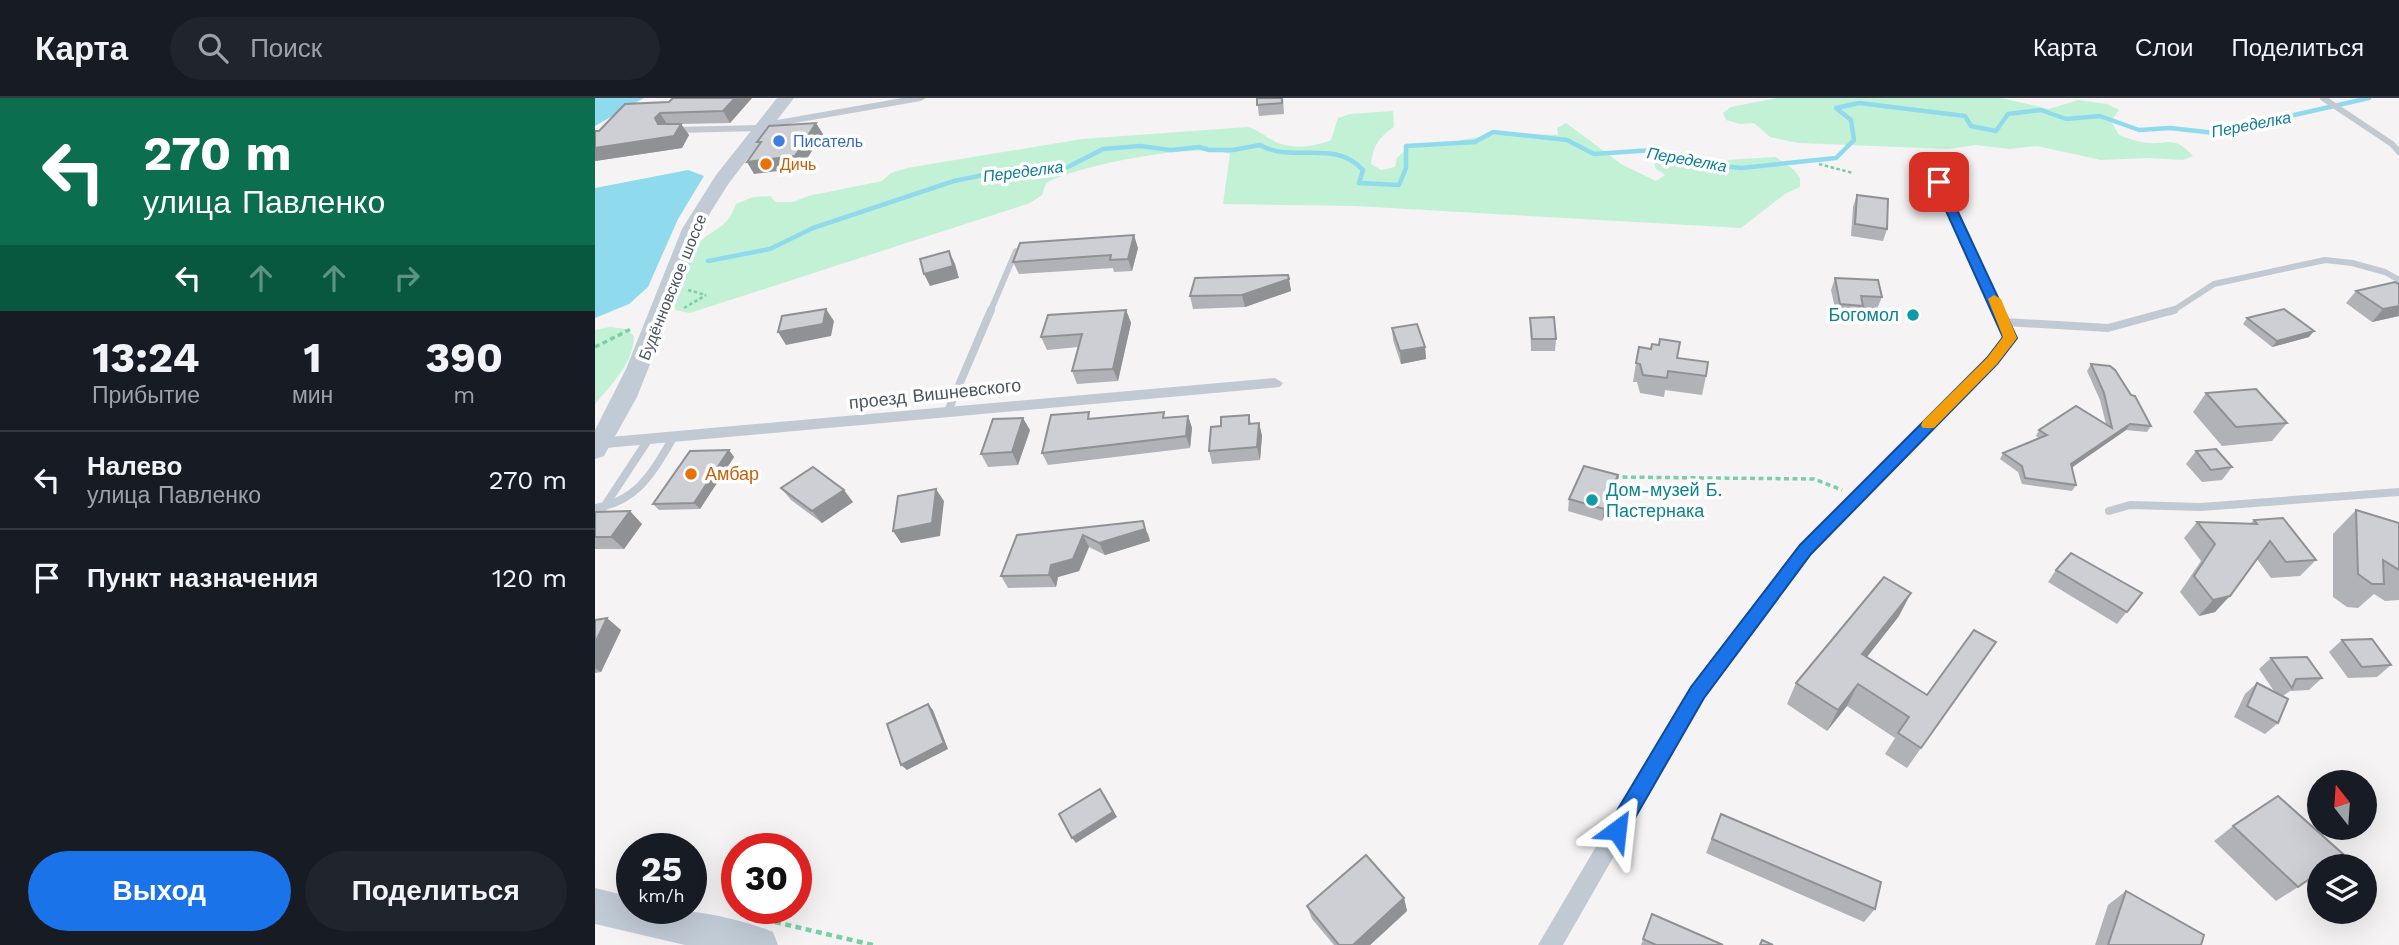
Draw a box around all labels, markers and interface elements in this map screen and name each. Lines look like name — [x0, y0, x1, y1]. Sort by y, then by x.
search box — [170, 17, 660, 80]
text: Карта — [35, 29, 128, 68]
icon: search — [194, 29, 232, 67]
text: Поиск — [250, 33, 322, 63]
text: Карта — [2033, 34, 2097, 62]
text: Слои — [2135, 34, 2193, 62]
text: Поделиться — [2231, 34, 2364, 62]
water label: Переделка — [2210, 107, 2293, 142]
text: 270 m — [143, 124, 292, 182]
icon: left — [28, 126, 119, 217]
place label: Писатель — [793, 132, 863, 151]
marker: Писатель — [771, 133, 787, 149]
water label: Переделка — [1645, 143, 1728, 176]
pin — [1909, 152, 1969, 212]
place label: Дичь — [780, 155, 816, 174]
marker: Дичь — [758, 156, 774, 172]
water label: Переделка — [982, 157, 1064, 186]
icon: arrive — [1920, 163, 1958, 201]
text: улица Павленко — [143, 183, 385, 221]
street label: Будённовское шоссе — [634, 211, 710, 363]
icon: left — [169, 259, 207, 297]
icon: ahead — [242, 259, 280, 297]
icon: ahead — [315, 259, 353, 297]
icon: right — [388, 259, 426, 297]
place label: Богомол — [1829, 304, 1899, 325]
marker: Богомол — [1905, 307, 1921, 323]
text: 13:24 — [92, 333, 200, 382]
text: 1 — [304, 333, 322, 382]
text: 390 — [425, 333, 503, 382]
street label: проезд Вишневского — [848, 374, 1022, 413]
text: Прибытие — [92, 382, 200, 409]
text: мин — [292, 382, 333, 409]
text: m — [453, 382, 475, 409]
text: Налево — [87, 451, 182, 481]
icon: left — [28, 461, 66, 499]
place label: Амбар — [705, 463, 759, 484]
text: 270 m — [488, 465, 567, 495]
marker: Амбар — [683, 466, 699, 482]
place label: Дом-музей Б. Пастернака — [1606, 479, 1722, 521]
text: улица Павленко — [87, 482, 261, 509]
marker: Дом-музей Б. Пастернака — [1584, 492, 1600, 508]
icon: arrive — [28, 559, 66, 597]
text: Пункт назначения — [87, 563, 318, 593]
text: 120 m — [492, 563, 567, 593]
north arrow — [2307, 770, 2377, 840]
map controls — [2307, 770, 2377, 924]
position arrow — [1580, 793, 1654, 867]
speed limit sign: 30 — [721, 833, 812, 924]
text: 25 — [641, 848, 682, 890]
button: Выход — [28, 851, 291, 931]
button: Поделиться — [305, 851, 567, 931]
button: layers — [2307, 854, 2377, 924]
text: km/h — [638, 885, 685, 906]

